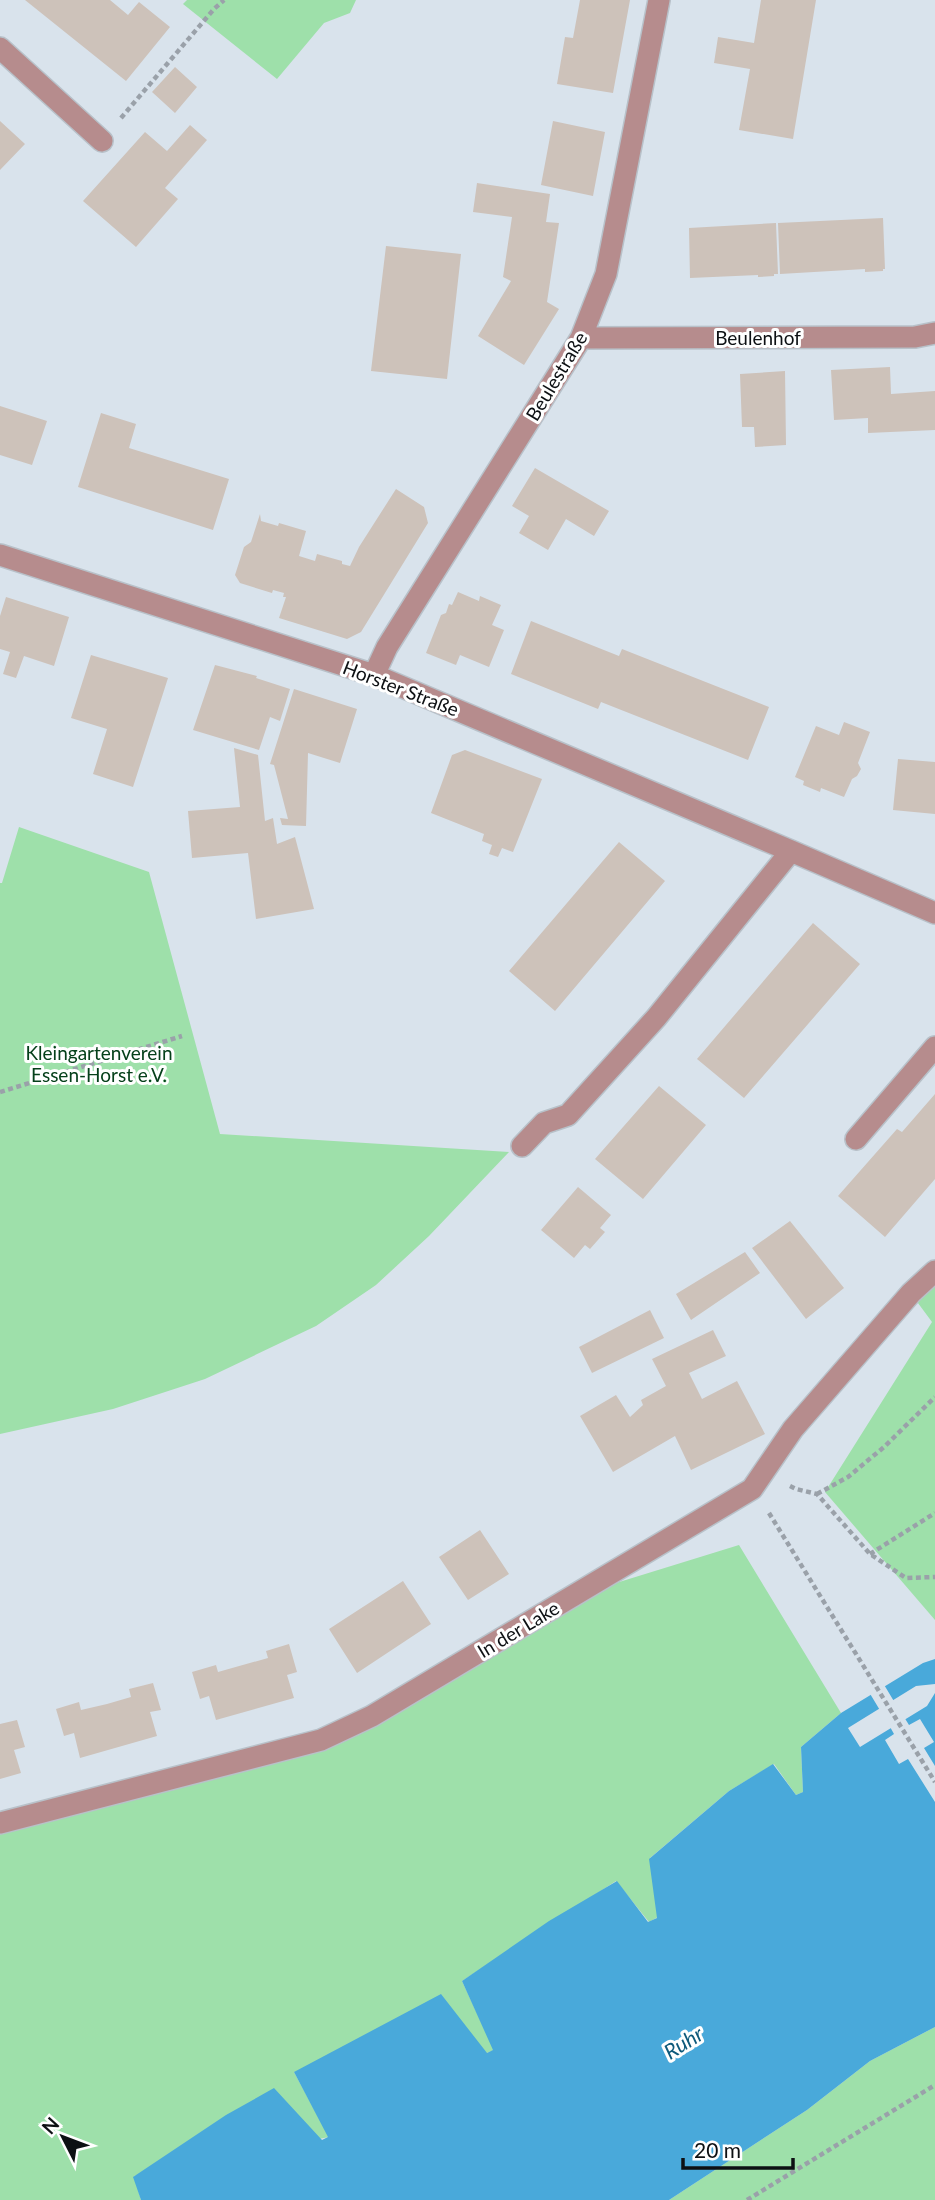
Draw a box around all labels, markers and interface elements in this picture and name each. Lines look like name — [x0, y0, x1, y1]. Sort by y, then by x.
street label: Beulenhof — [715, 326, 801, 349]
street label: Beulestraße — [520, 327, 592, 425]
street label: Horster Straße — [340, 655, 462, 721]
park label: Kleingartenverein Essen-Horst e.V. — [26, 1041, 173, 1086]
street label: In der Lake — [473, 1596, 563, 1662]
water label: Ruhr — [659, 2020, 708, 2064]
north arrow — [28, 2102, 98, 2172]
text: N — [37, 2112, 63, 2138]
scale bar — [683, 2126, 793, 2170]
text: 20 m — [694, 2137, 741, 2162]

